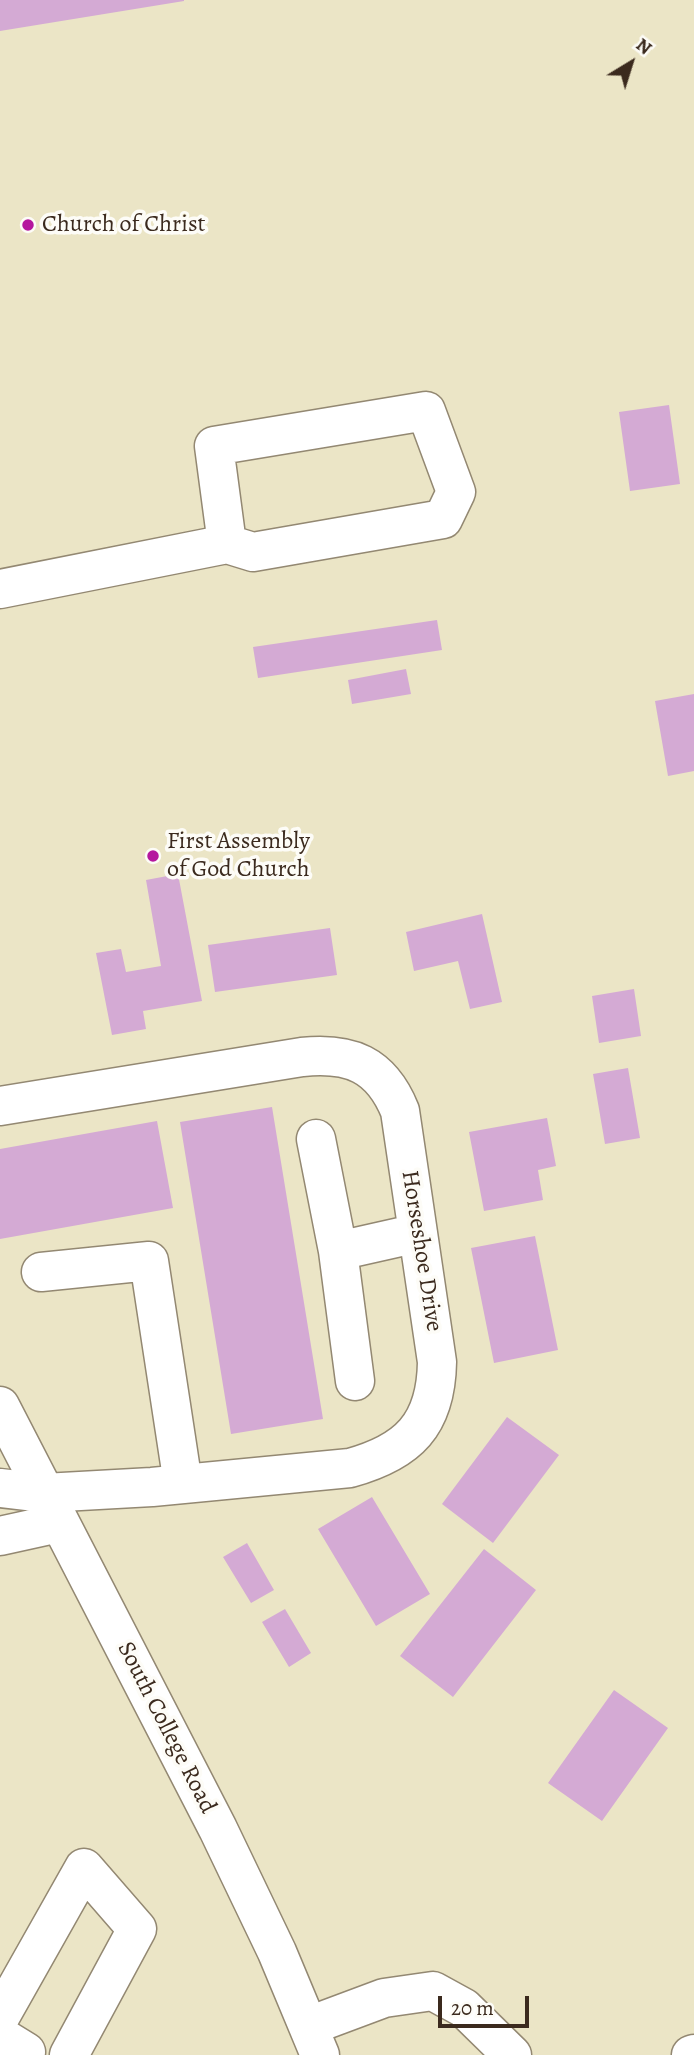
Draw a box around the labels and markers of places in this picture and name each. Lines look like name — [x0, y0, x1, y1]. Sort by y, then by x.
place label: Church of Christ — [42, 211, 206, 239]
marker: Church of Christ — [20, 217, 36, 233]
place label: First Assembly of God Church — [167, 828, 310, 884]
marker: First Assembly of God Church — [145, 848, 161, 864]

